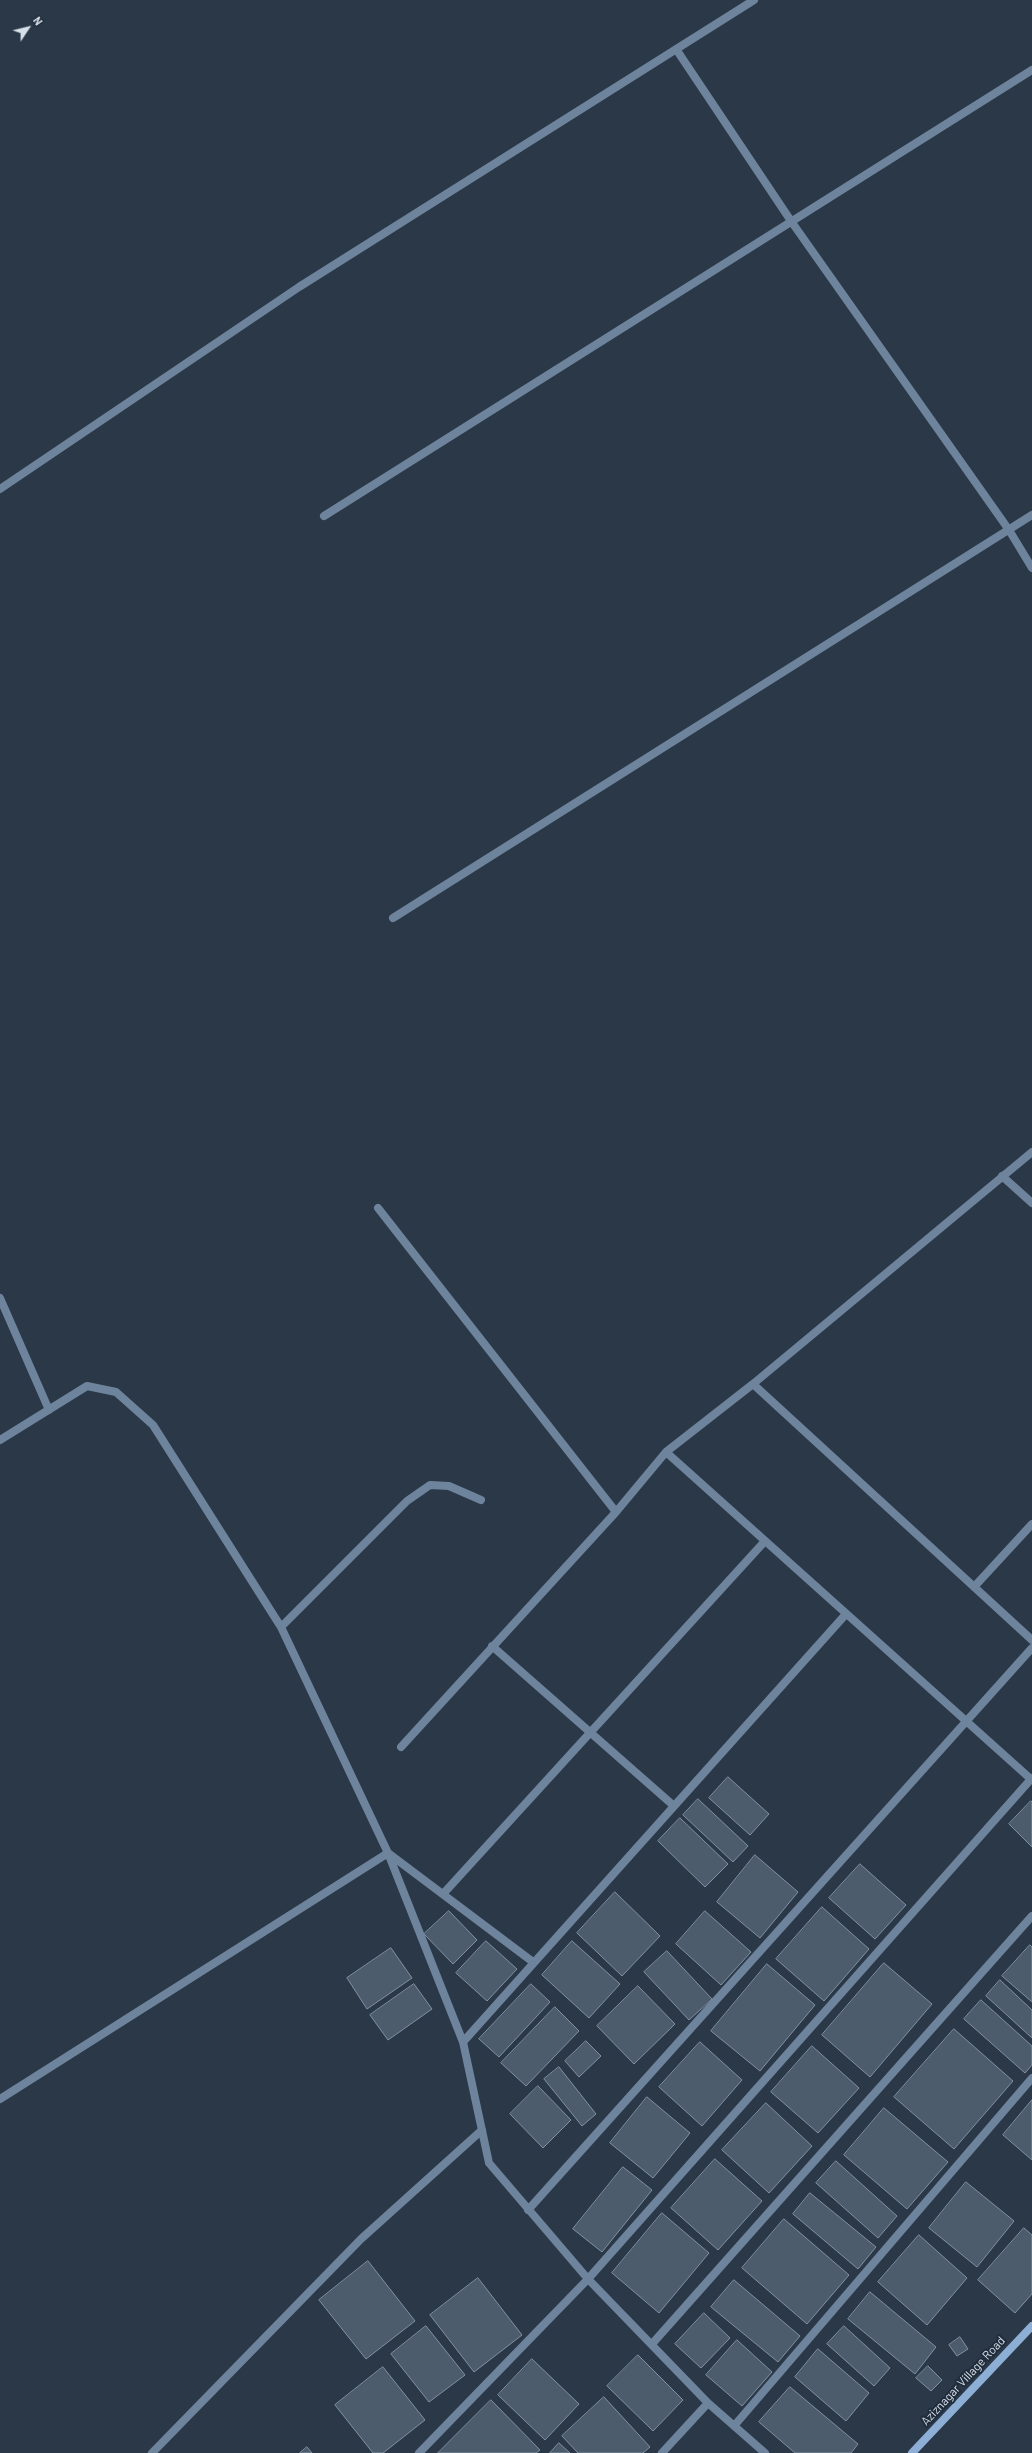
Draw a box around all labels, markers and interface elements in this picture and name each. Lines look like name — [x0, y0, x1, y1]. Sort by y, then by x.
north arrow — [8, 8, 48, 48]
text: N — [31, 14, 46, 28]
street label: Aziznagar Village Road — [918, 2333, 1008, 2429]

